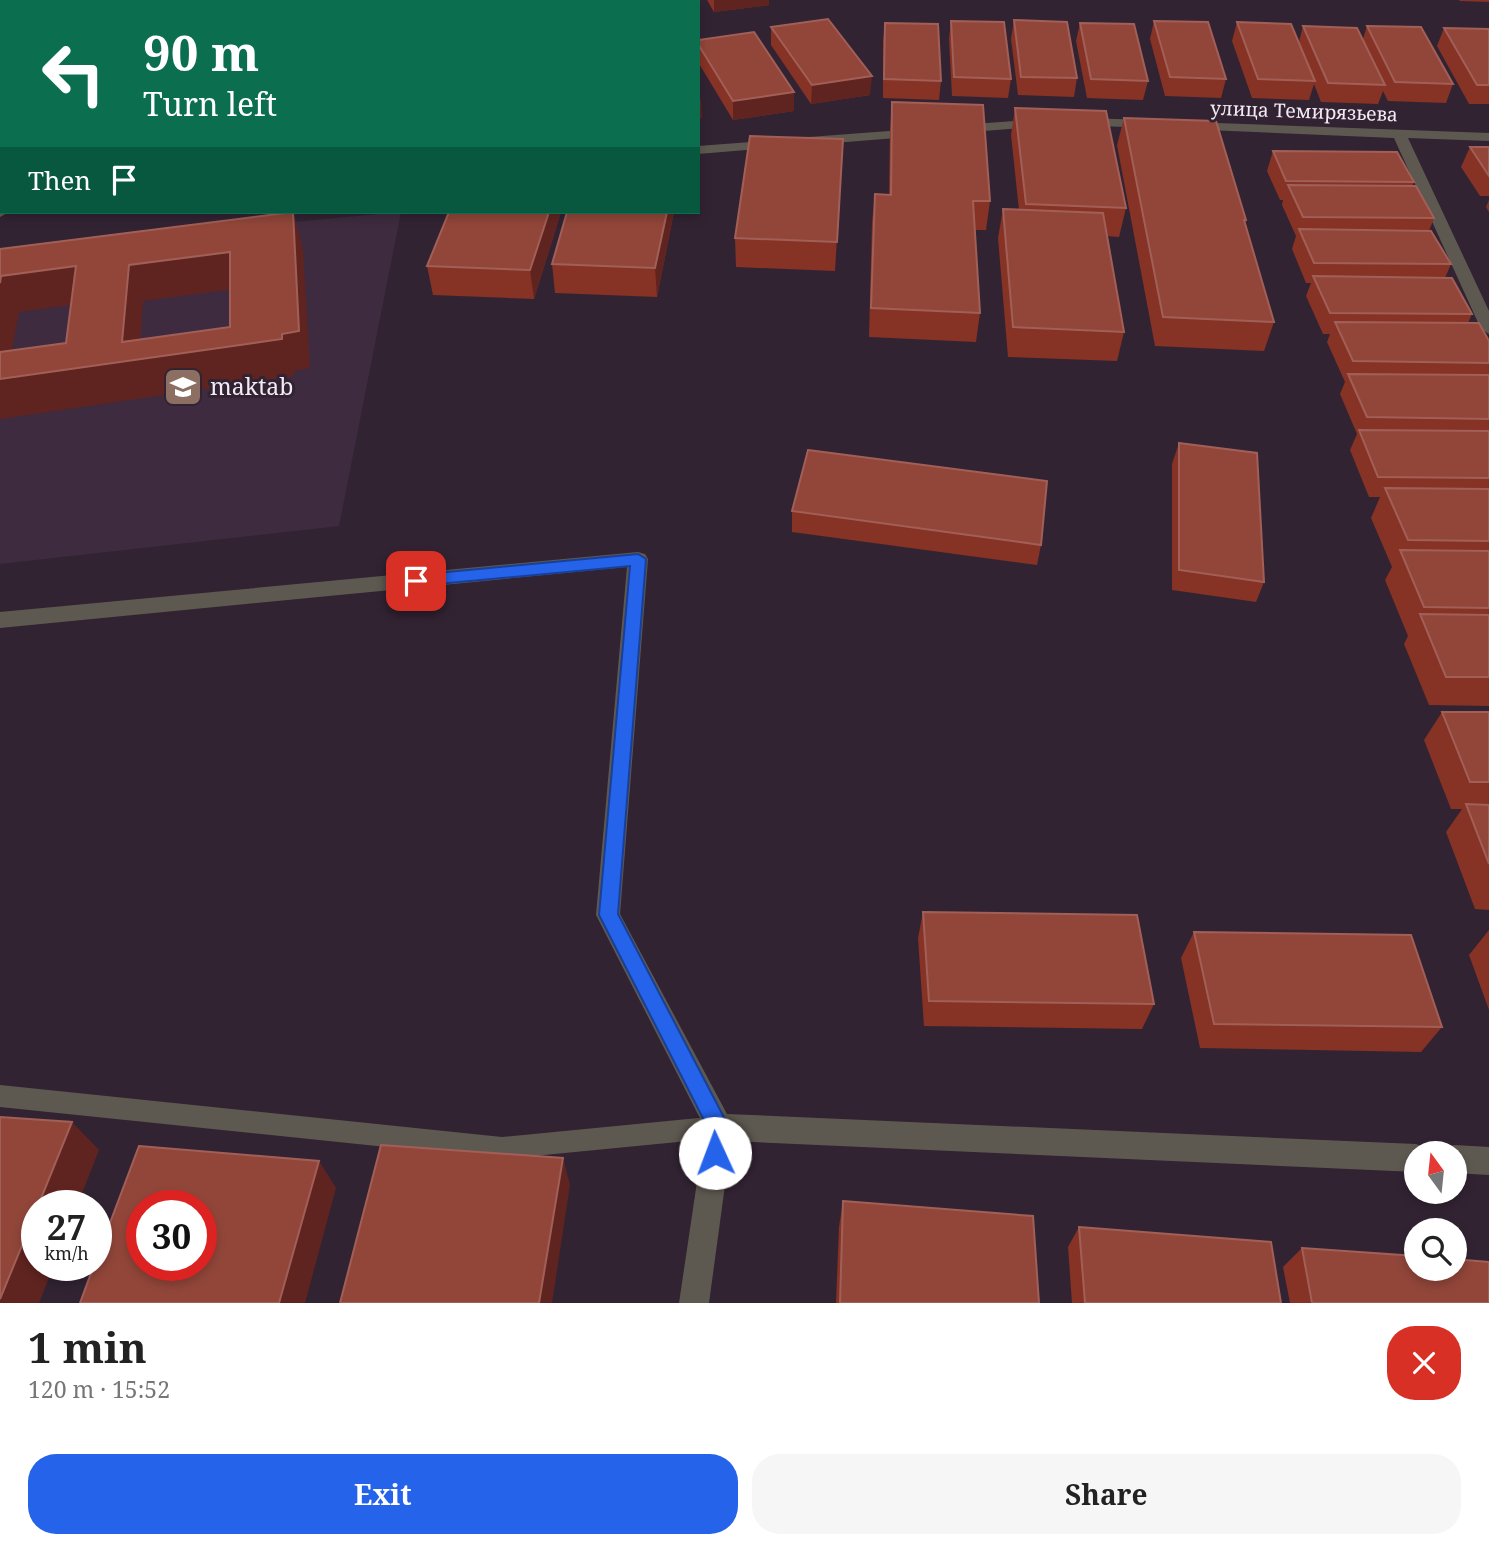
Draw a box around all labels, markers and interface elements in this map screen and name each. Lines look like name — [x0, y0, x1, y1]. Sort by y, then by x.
text: 90 m — [143, 19, 259, 85]
icon: left — [28, 28, 119, 119]
text: Turn left — [143, 82, 277, 125]
street label: улица Темирязьева — [1210, 95, 1398, 127]
icon: arrive — [105, 161, 143, 199]
text: Then — [28, 162, 91, 198]
school or university icon: maktab — [162, 366, 204, 408]
place label: maktab — [210, 370, 293, 402]
pin — [386, 551, 446, 611]
icon: arrive — [397, 562, 435, 600]
position arrow — [678, 1116, 752, 1190]
north arrow — [1404, 1141, 1466, 1204]
map controls — [1404, 1141, 1467, 1281]
speed limit sign: 30 — [126, 1190, 217, 1281]
text: 27 — [47, 1203, 86, 1250]
button: search — [1404, 1218, 1467, 1281]
text: km/h — [44, 1241, 89, 1265]
text: 1 min — [28, 1318, 147, 1375]
button: close — [1387, 1326, 1461, 1400]
text: 120 m · 15:52 — [28, 1373, 170, 1405]
button: Exit — [28, 1454, 738, 1534]
button: Share — [752, 1454, 1461, 1534]

